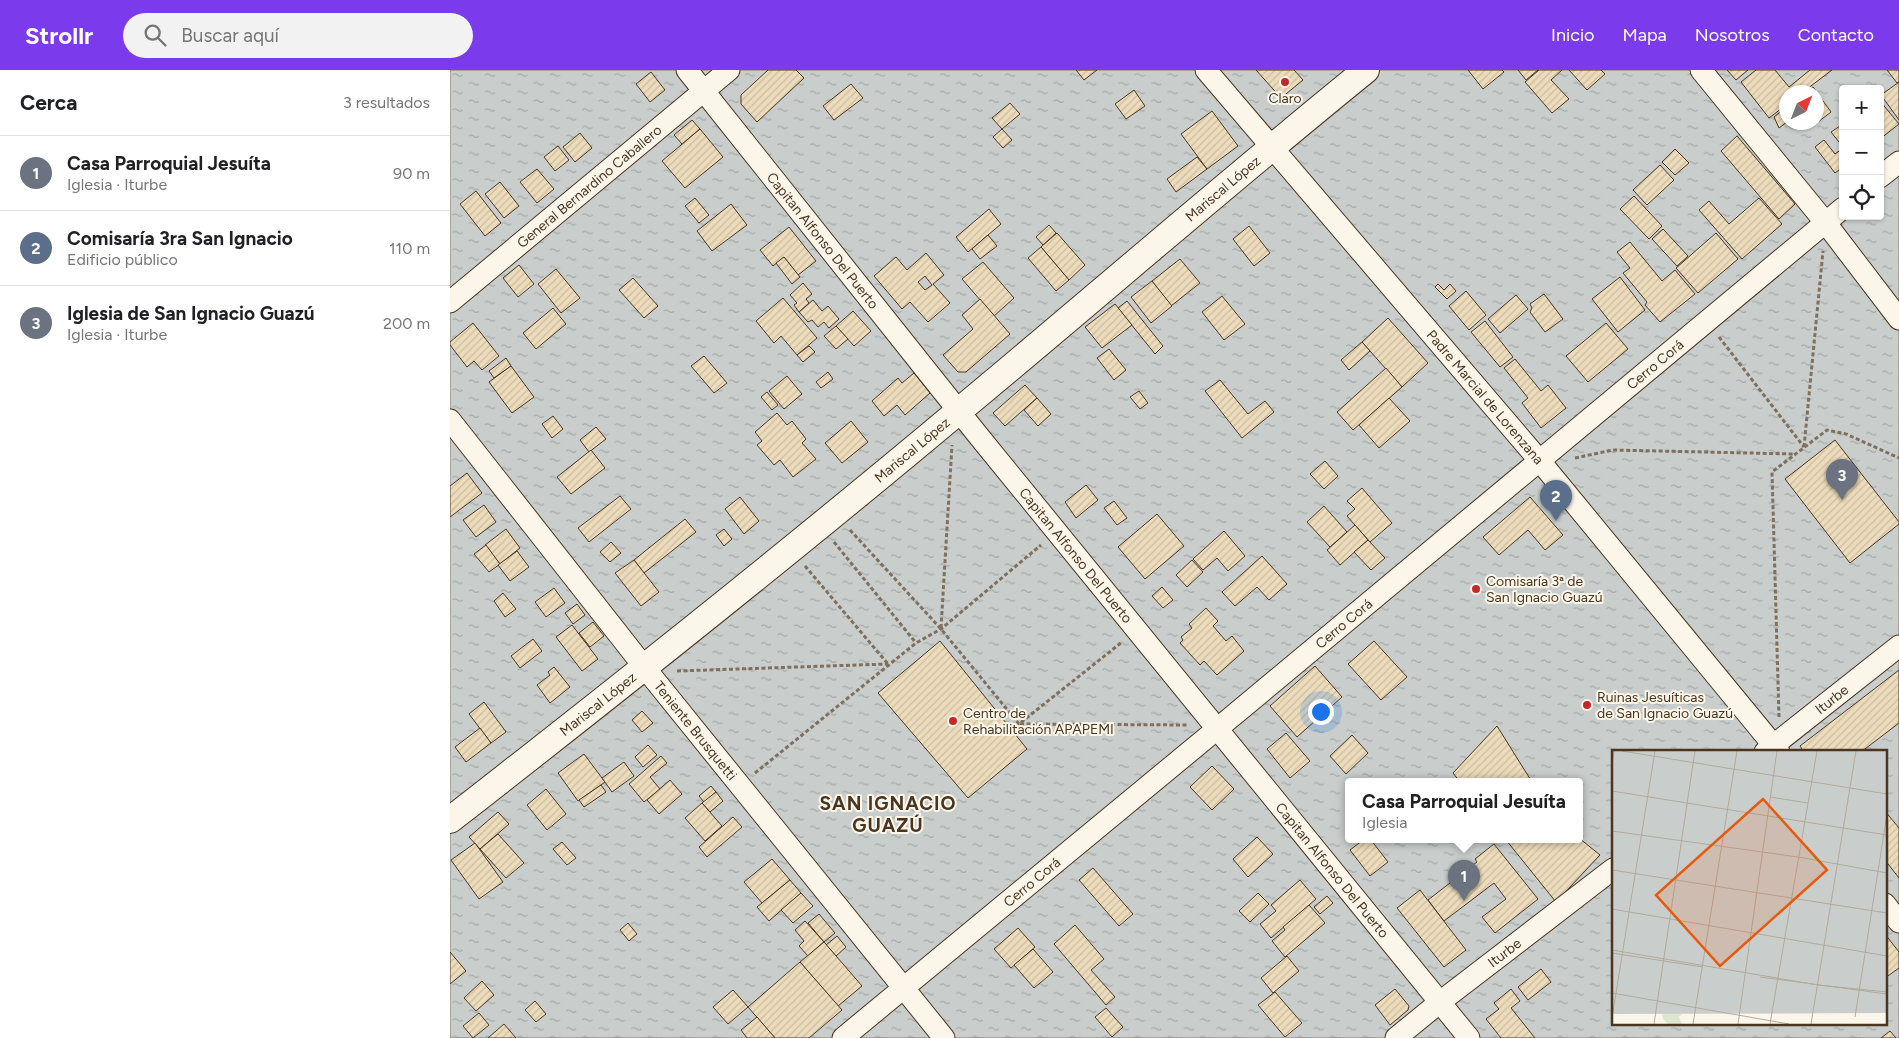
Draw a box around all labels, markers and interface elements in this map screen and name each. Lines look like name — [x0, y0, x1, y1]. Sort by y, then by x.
search box — [123, 13, 473, 58]
text: Strollr — [25, 21, 93, 50]
icon: search — [141, 21, 169, 49]
text: Buscar aquí — [181, 24, 279, 47]
text: Inicio — [1551, 24, 1595, 46]
text: Mapa — [1623, 24, 1667, 46]
text: Nosotros — [1695, 24, 1770, 46]
text: Contacto — [1798, 24, 1874, 46]
marker: Claro — [1279, 76, 1291, 88]
north arrow — [1779, 85, 1824, 130]
map controls — [1839, 85, 1884, 220]
button: + — [1839, 85, 1884, 130]
text: Cerca — [20, 90, 77, 115]
place label: Claro — [1268, 90, 1302, 107]
text: 3 resultados — [343, 93, 430, 112]
street label: General Bernardino Caballero — [513, 121, 665, 251]
button: − — [1839, 130, 1884, 175]
text: Casa Parroquial Jesuíta — [67, 152, 271, 175]
street label: Mariscal López — [1182, 152, 1264, 225]
text: 1 — [33, 164, 39, 183]
text: 90 m — [393, 164, 430, 183]
street label: Capitan Alfonso Del Puerto — [763, 169, 882, 312]
text: Iglesia · Iturbe — [67, 175, 167, 194]
button: locate — [1839, 175, 1884, 220]
text: Comisaría 3ra San Ignacio — [67, 227, 293, 250]
text: 2 — [31, 239, 41, 258]
text: 110 m — [389, 239, 430, 258]
text: Edificio público — [67, 250, 178, 269]
text: Iglesia de San Ignacio Guazú — [67, 302, 315, 325]
text: 3 — [32, 314, 40, 333]
text: 200 m — [383, 314, 430, 333]
text: Iglesia · Iturbe — [67, 325, 167, 344]
street label: Padre Marcial de Lorenzana — [1423, 326, 1547, 468]
street label: Cerro Corá — [1623, 336, 1687, 393]
street label: Mariscal López — [871, 414, 953, 486]
pin: 3 — [1826, 459, 1858, 500]
pin: 2 — [1540, 480, 1572, 521]
street label: Capitan Alfonso Del Puerto — [1016, 484, 1136, 627]
place label: Comisaría 3ª de San Ignacio Guazú — [1486, 573, 1603, 606]
marker: Comisaría 3ª de San Ignacio Guazú — [1470, 583, 1482, 595]
street label: Cerro Corá — [1312, 595, 1376, 652]
street label: Mariscal López — [556, 668, 640, 739]
street label: Teniente Brusquetti — [650, 678, 741, 784]
street label: Iturbe — [1812, 681, 1852, 718]
place label: Ruinas Jesuíticas de San Ignacio Guazú — [1597, 689, 1733, 722]
your location — [1308, 699, 1334, 725]
marker: Ruinas Jesuíticas de San Ignacio Guazú — [1581, 699, 1593, 711]
place label: Centro de Rehabilitación APAPEMI — [963, 705, 1114, 738]
marker: Centro de Rehabilitación APAPEMI — [947, 715, 959, 727]
inset map — [1612, 750, 1886, 1026]
popup — [1345, 778, 1583, 843]
text: Casa Parroquial Jesuíta — [1362, 790, 1566, 813]
district label: SAN IGNACIO GUAZÚ — [820, 792, 956, 837]
street label: Capitan Alfonso Del Puerto — [1272, 799, 1393, 941]
text: Iglesia — [1362, 813, 1407, 832]
street label: Cerro Corá — [1000, 853, 1064, 910]
pin: 1 — [1448, 860, 1480, 901]
street label: Iturbe — [1484, 934, 1525, 971]

